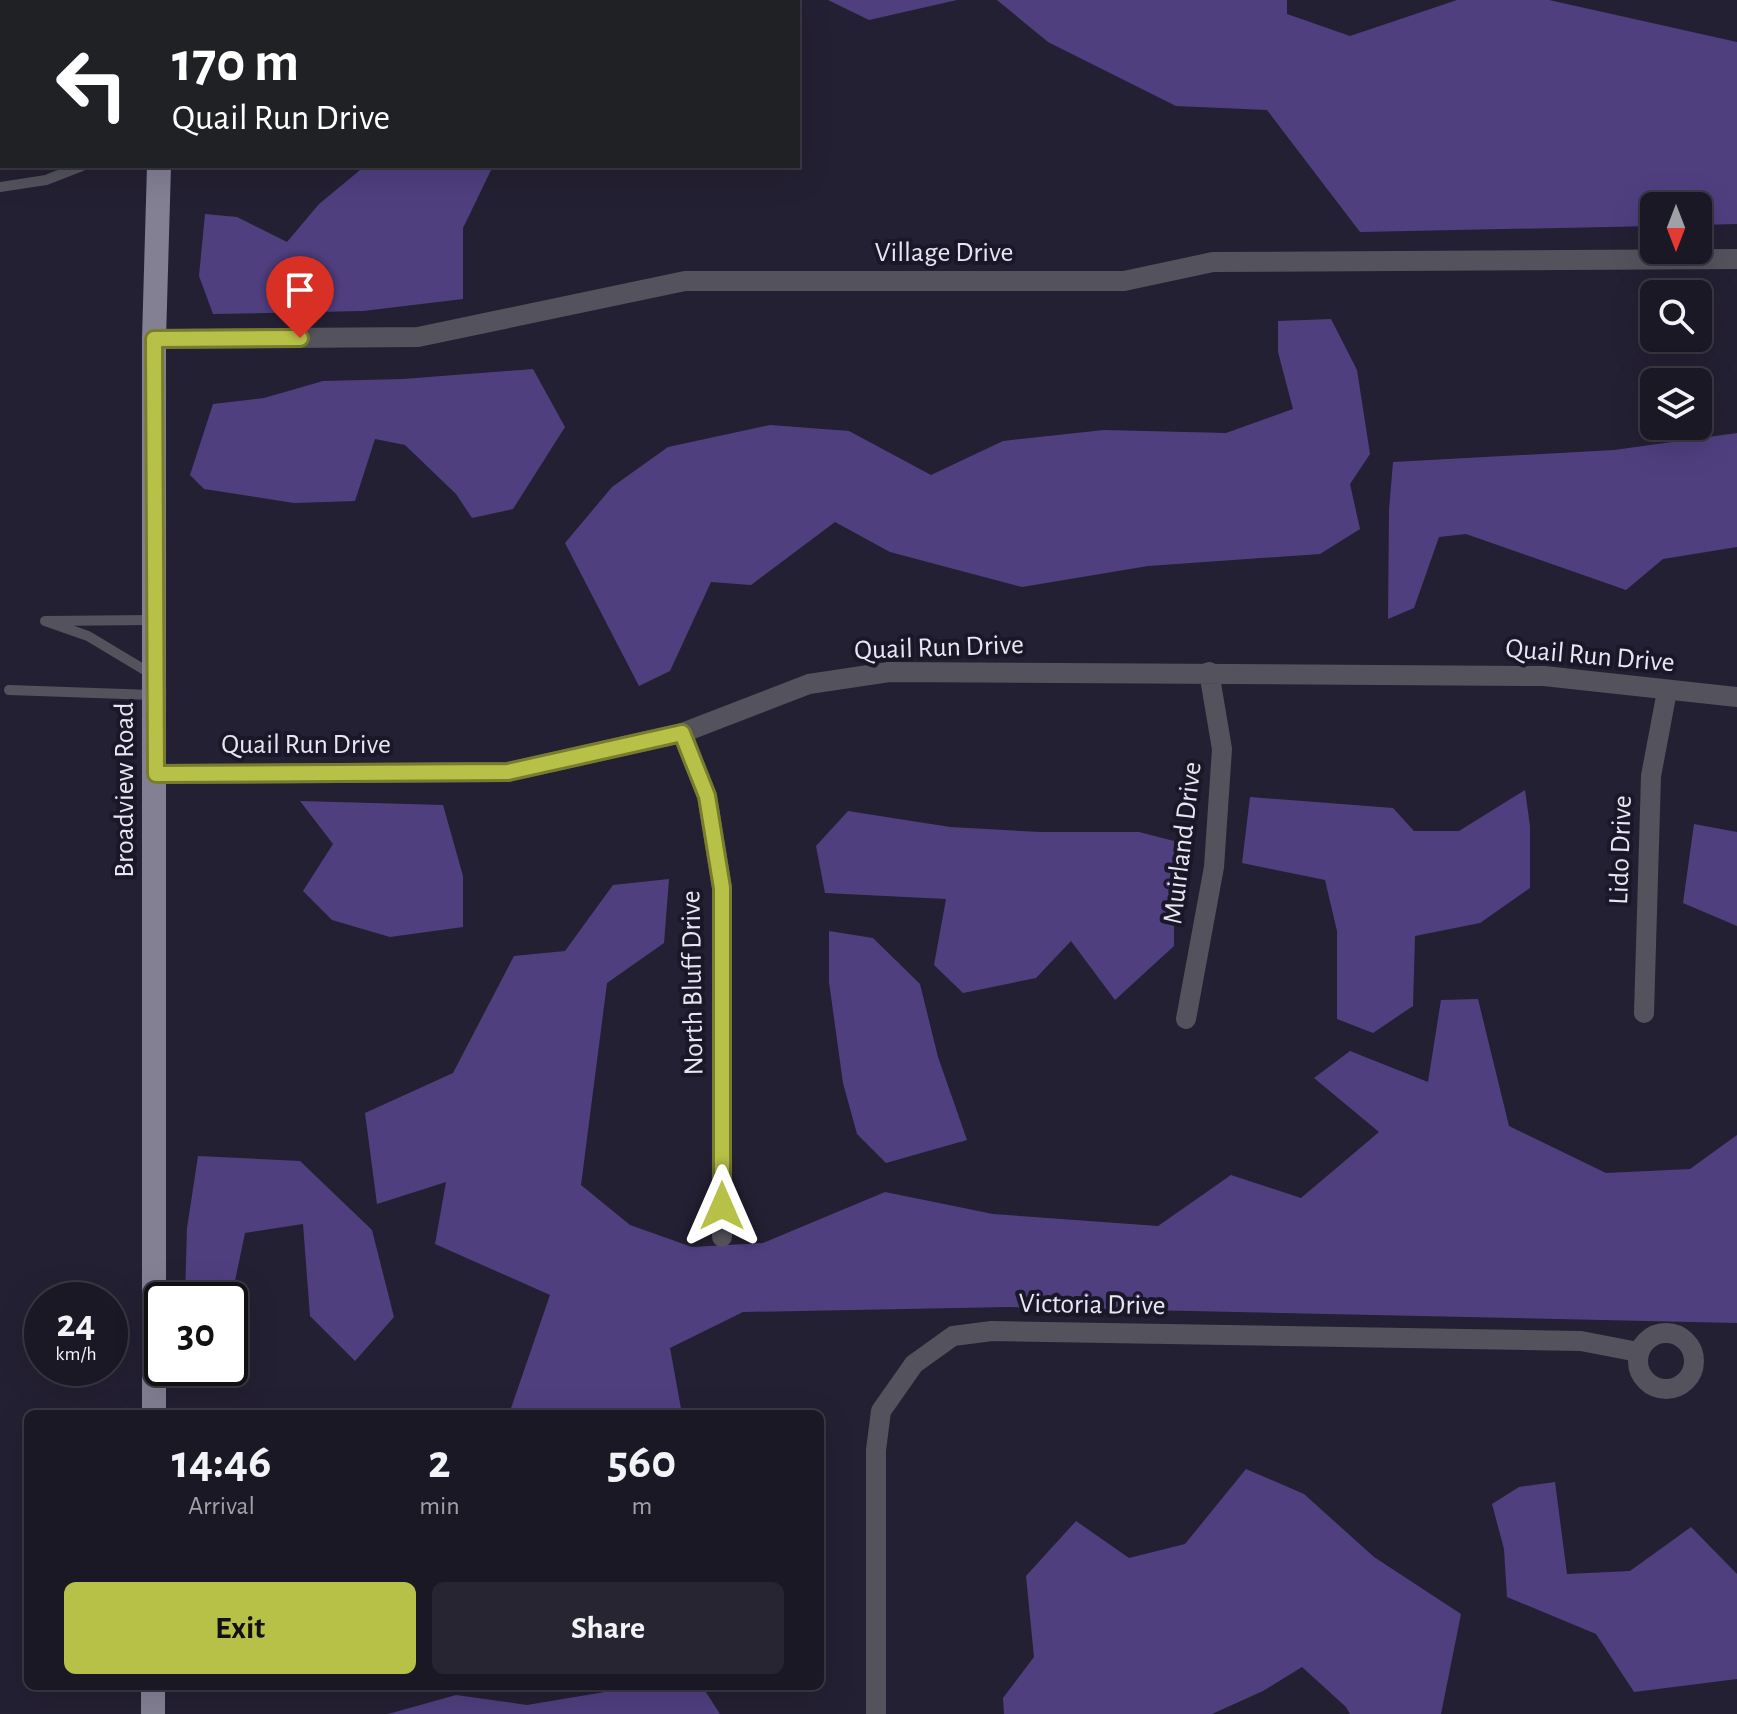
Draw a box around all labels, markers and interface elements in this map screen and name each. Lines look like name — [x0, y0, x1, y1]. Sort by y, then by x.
icon: left — [40, 32, 144, 136]
text: 170 m — [172, 35, 299, 91]
text: Quail Run Drive — [172, 100, 390, 136]
north arrow — [1640, 192, 1712, 264]
map controls — [1640, 192, 1712, 440]
street label: Village Drive — [875, 239, 1013, 267]
pin — [266, 256, 334, 338]
icon: arrive — [278, 268, 322, 312]
button: search — [1640, 280, 1712, 352]
button: layers — [1640, 368, 1712, 440]
street label: Quail Run Drive — [854, 631, 1024, 665]
street label: Quail Run Drive — [1504, 635, 1676, 677]
street label: Broadview Road — [111, 702, 139, 878]
street label: Quail Run Drive — [221, 731, 391, 759]
street label: Muirland Drive — [1159, 760, 1207, 926]
street label: Lido Drive — [1605, 795, 1637, 905]
street label: North Bluff Drive — [677, 890, 709, 1076]
position arrow — [680, 1164, 764, 1248]
speed limit sign: 30 — [144, 1282, 248, 1386]
street label: Victoria Drive — [1018, 1290, 1166, 1320]
text: 24 — [57, 1304, 95, 1344]
text: km/h — [55, 1344, 97, 1364]
text: 14:46 — [172, 1439, 271, 1487]
text: 2 — [428, 1439, 451, 1487]
text: 560 — [607, 1439, 676, 1487]
text: Arrival — [188, 1493, 255, 1519]
text: min — [419, 1493, 460, 1519]
text: m — [631, 1493, 652, 1519]
button: Exit — [64, 1582, 416, 1674]
button: Share — [432, 1582, 784, 1674]

